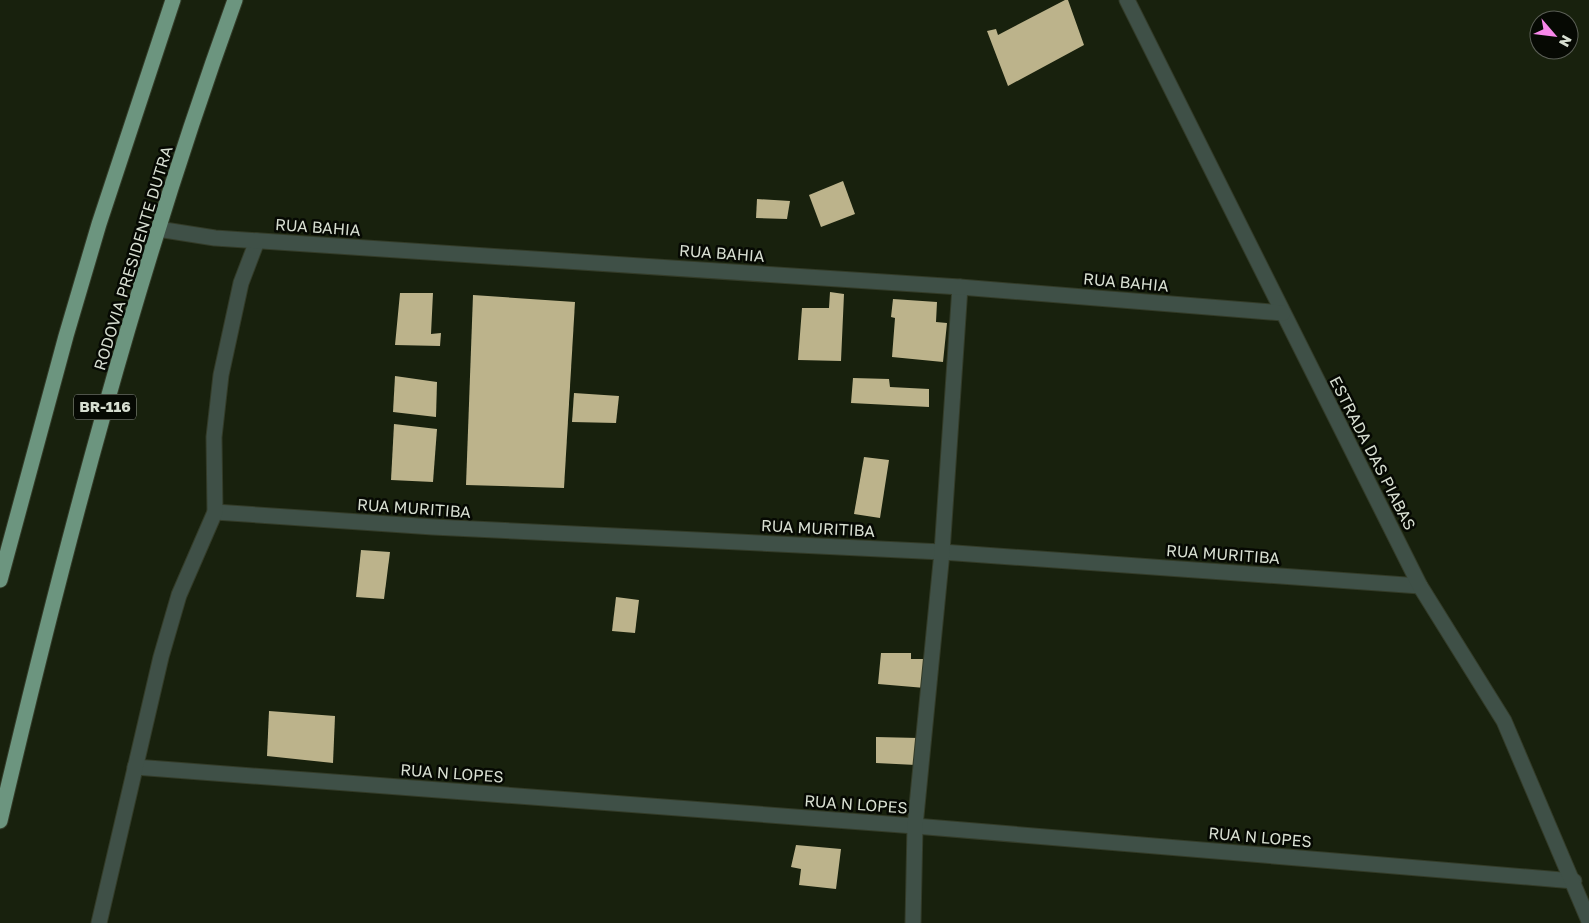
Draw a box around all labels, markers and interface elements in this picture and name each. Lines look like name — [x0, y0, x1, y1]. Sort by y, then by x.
north arrow — [1529, 10, 1579, 60]
text: N — [1556, 33, 1576, 50]
street label: RODOVIA PRESIDENTE DUTRA — [89, 143, 177, 373]
street label: RUA BAHIA — [275, 214, 362, 240]
street label: RUA BAHIA — [679, 240, 766, 266]
street label: RUA BAHIA — [1082, 268, 1170, 296]
street label: ESTRADA DAS PIABAS — [1325, 373, 1421, 533]
road number: BR-116 — [74, 394, 136, 420]
street label: RUA MURITIBA — [356, 494, 472, 522]
street label: RUA MURITIBA — [761, 515, 876, 541]
street label: RUA MURITIBA — [1165, 540, 1281, 568]
street label: RUA N LOPES — [400, 759, 504, 787]
street label: RUA N LOPES — [804, 790, 908, 818]
street label: RUA N LOPES — [1208, 823, 1312, 851]

